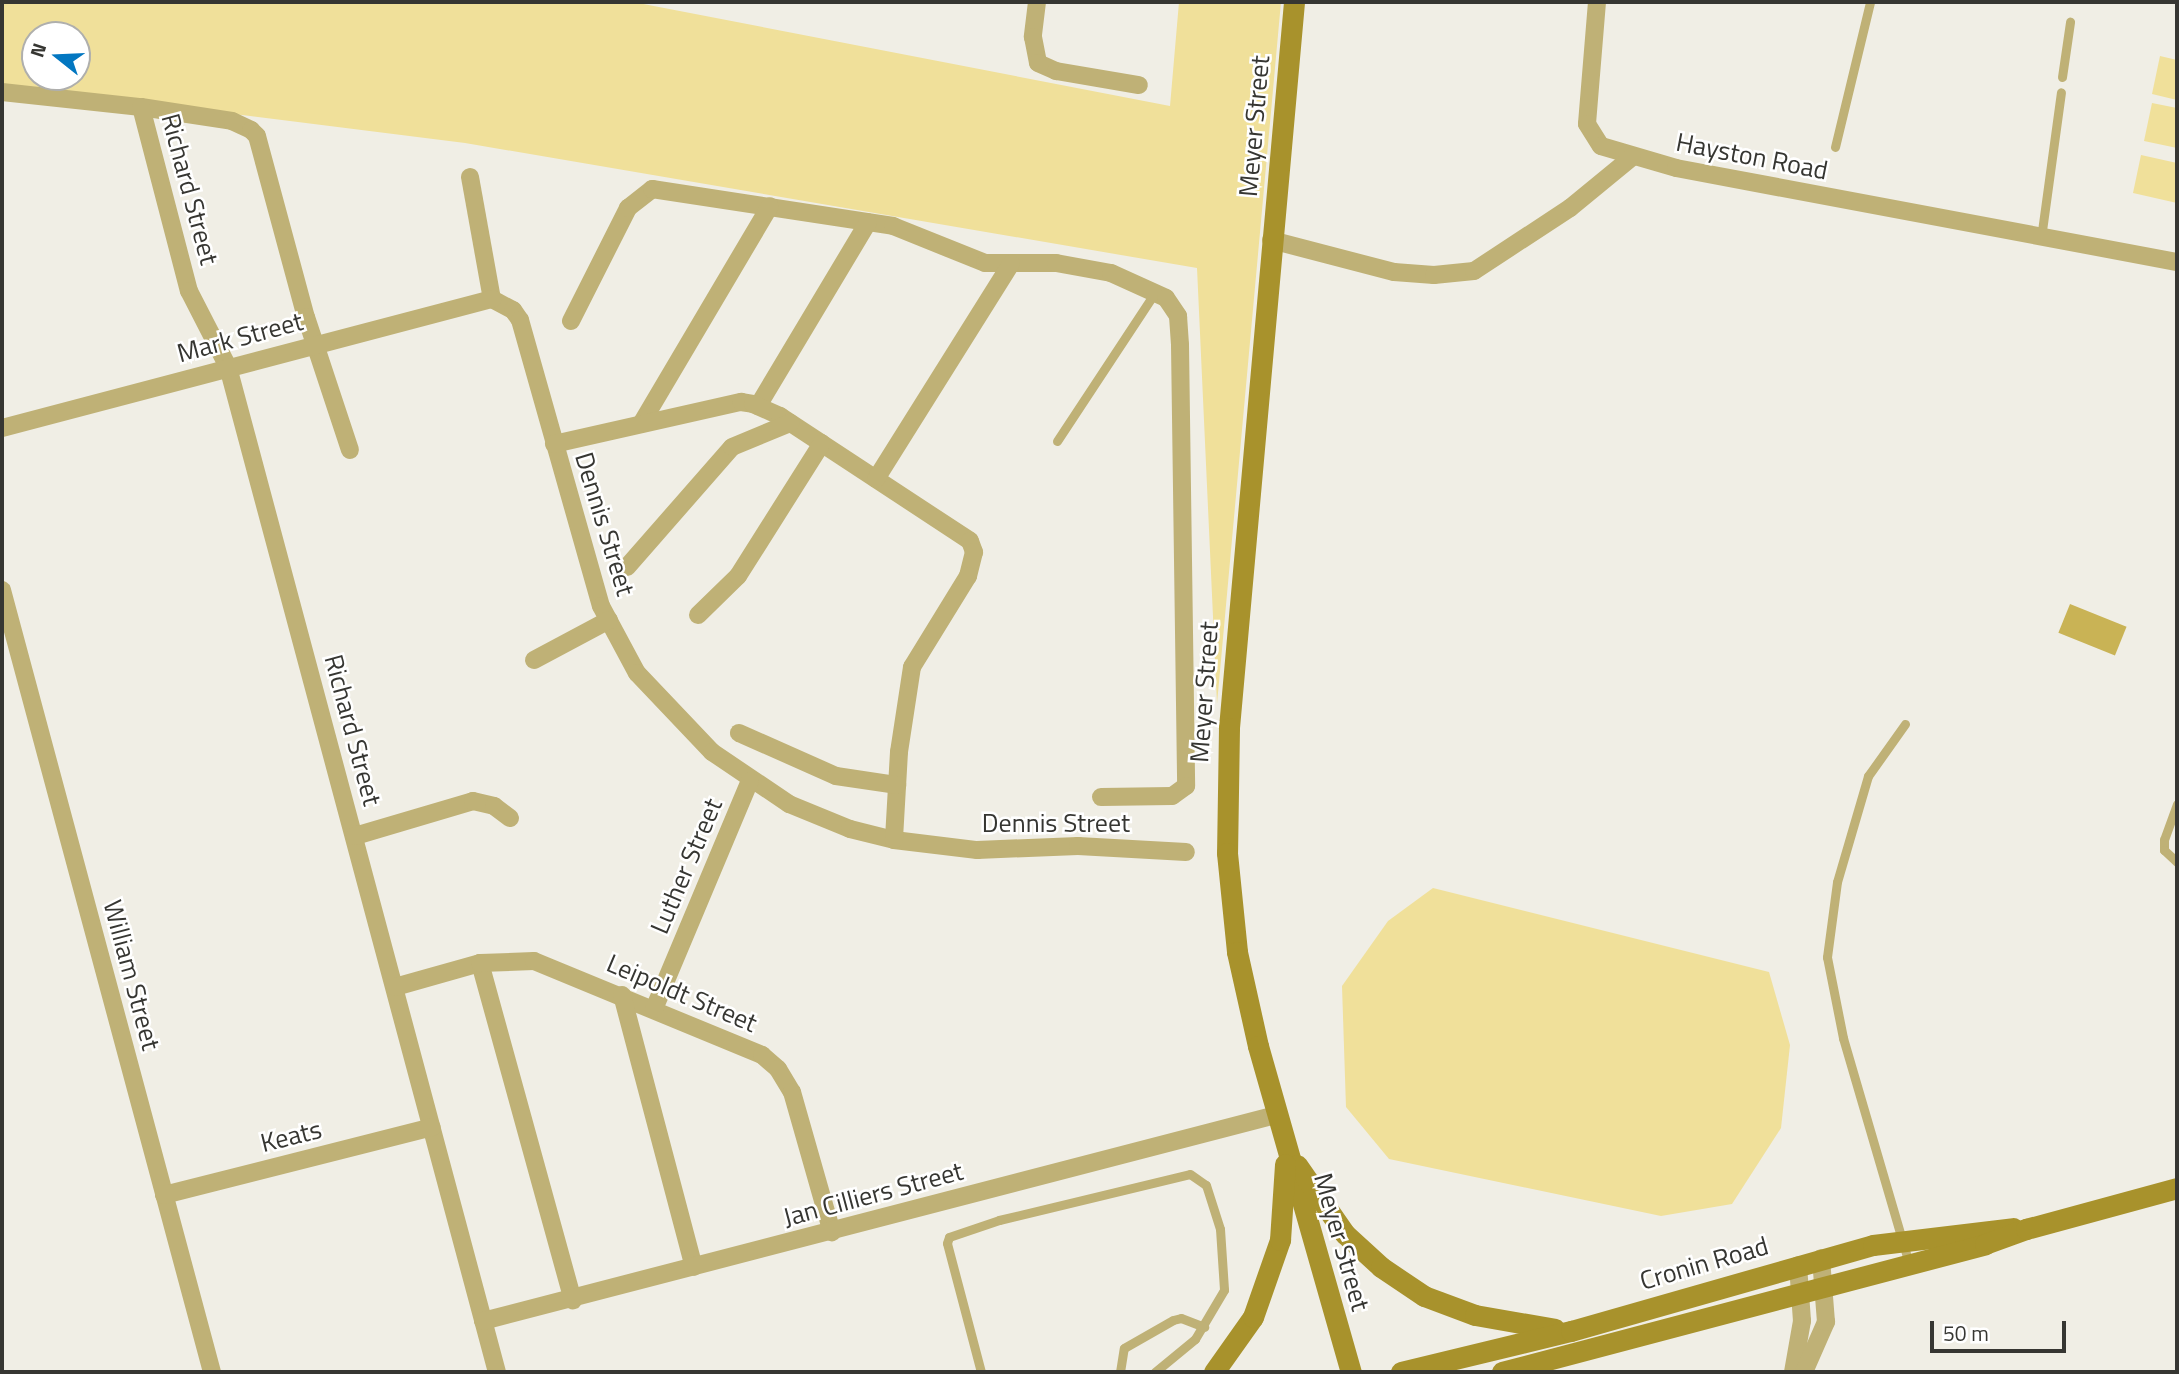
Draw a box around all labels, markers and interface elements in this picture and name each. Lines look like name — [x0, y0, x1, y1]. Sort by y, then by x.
north arrow — [21, 21, 91, 91]
text: N — [22, 39, 53, 61]
street label: Meyer Street — [1232, 54, 1276, 198]
street label: Richard Street — [155, 110, 225, 268]
street label: Hayston Road — [1674, 126, 1830, 186]
street label: Mark Street — [174, 305, 306, 369]
street label: Dennis Street — [568, 449, 642, 599]
street label: Meyer Street — [1183, 620, 1225, 764]
street label: Richard Street — [318, 651, 388, 809]
street label: Luther Street — [643, 794, 729, 938]
street label: Dennis Street — [982, 807, 1130, 839]
street label: William Street — [97, 897, 167, 1053]
street label: Leipoldt Street — [602, 947, 762, 1039]
street label: Keats — [257, 1113, 325, 1159]
street label: Jan Cilliers Street — [780, 1155, 966, 1233]
street label: Meyer Street — [1307, 1170, 1377, 1314]
street label: Cronin Road — [1636, 1230, 1772, 1296]
scale bar — [1934, 1308, 2070, 1352]
text: 50 m — [1943, 1317, 1989, 1349]

